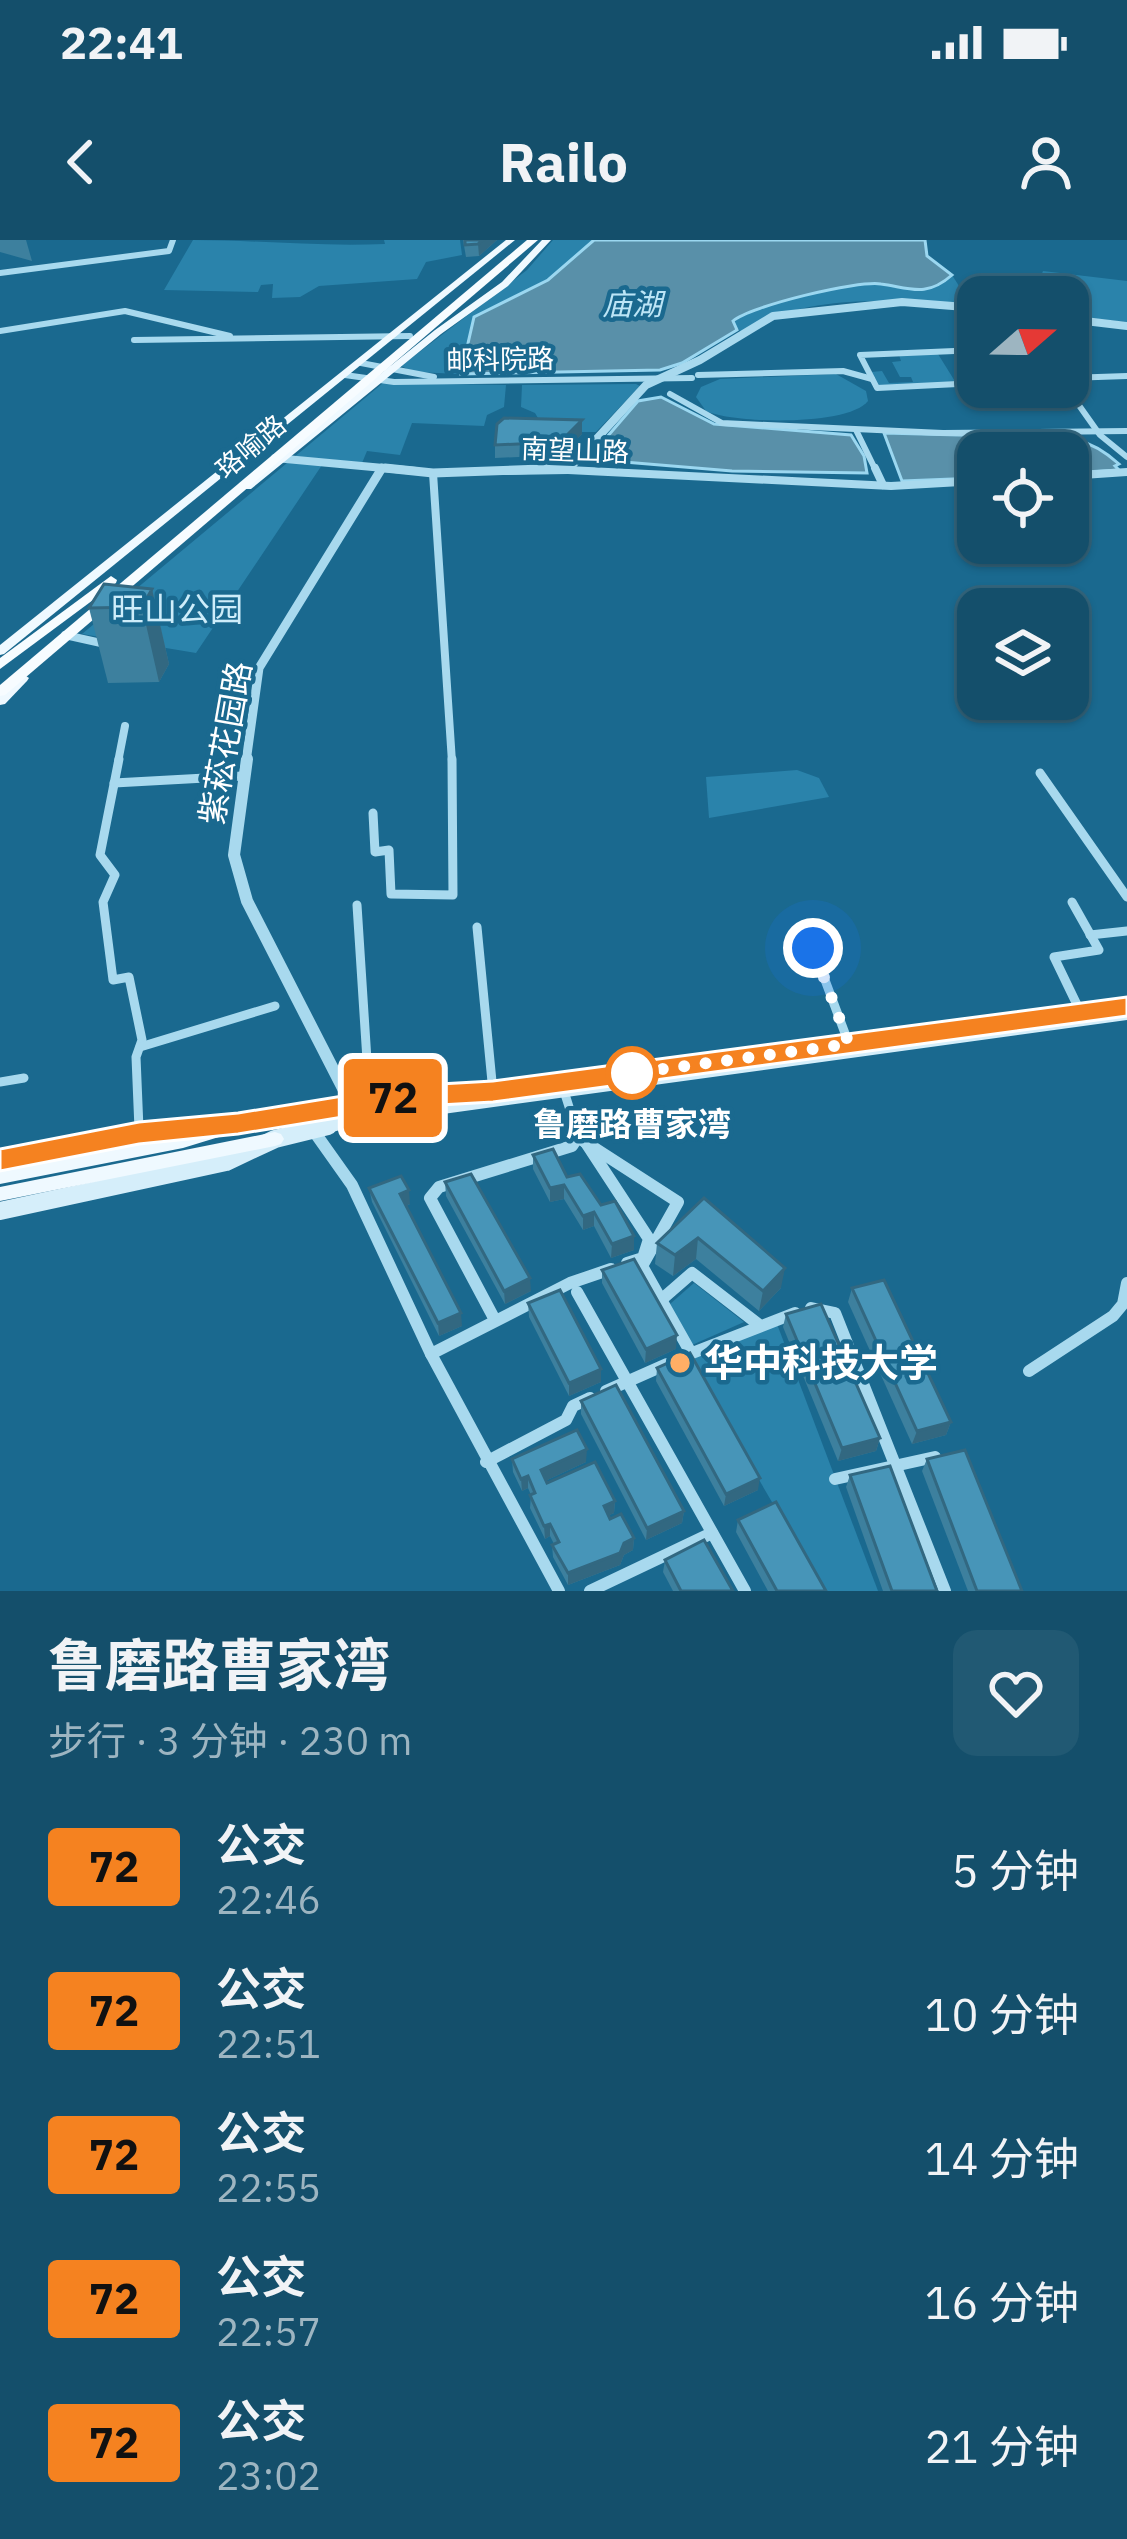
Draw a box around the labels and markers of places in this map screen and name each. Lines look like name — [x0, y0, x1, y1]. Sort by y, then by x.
marker: 鲁磨路曹家湾 — [607, 1048, 657, 1098]
place label: 鲁磨路曹家湾 — [533, 1102, 731, 1145]
place label: 华中科技大学 — [704, 1337, 938, 1388]
marker: 华中科技大学 — [667, 1350, 693, 1376]

